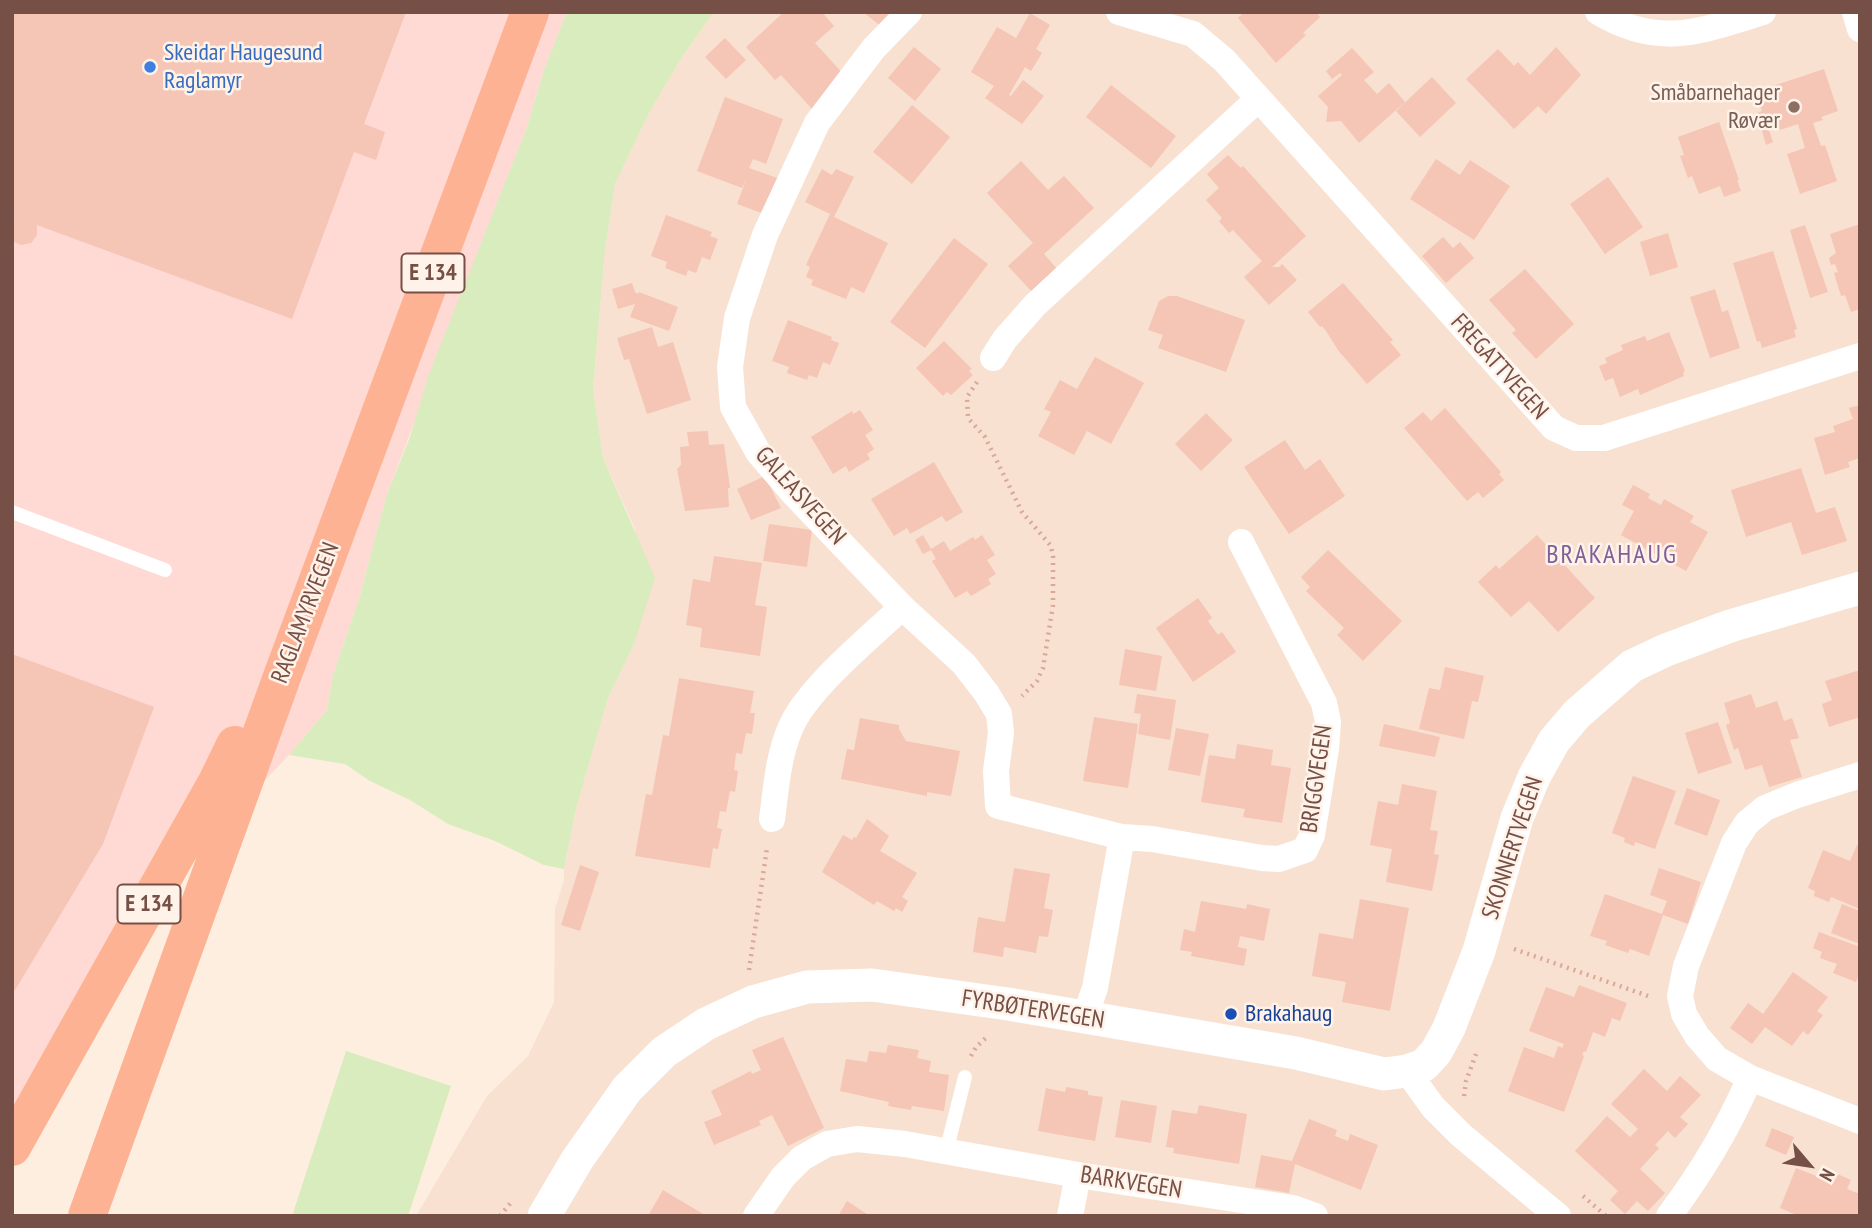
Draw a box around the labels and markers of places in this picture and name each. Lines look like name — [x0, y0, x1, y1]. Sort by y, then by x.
place label: Skeidar Haugesund Raglamyr — [164, 39, 323, 95]
marker: Skeidar Haugesund Raglamyr — [142, 59, 158, 75]
place label: Småbarnehager Røvær — [1650, 79, 1780, 135]
marker: Småbarnehager Røvær — [1786, 99, 1802, 115]
place label: Brakahaug — [1245, 1000, 1332, 1028]
marker: Brakahaug — [1223, 1006, 1239, 1022]

